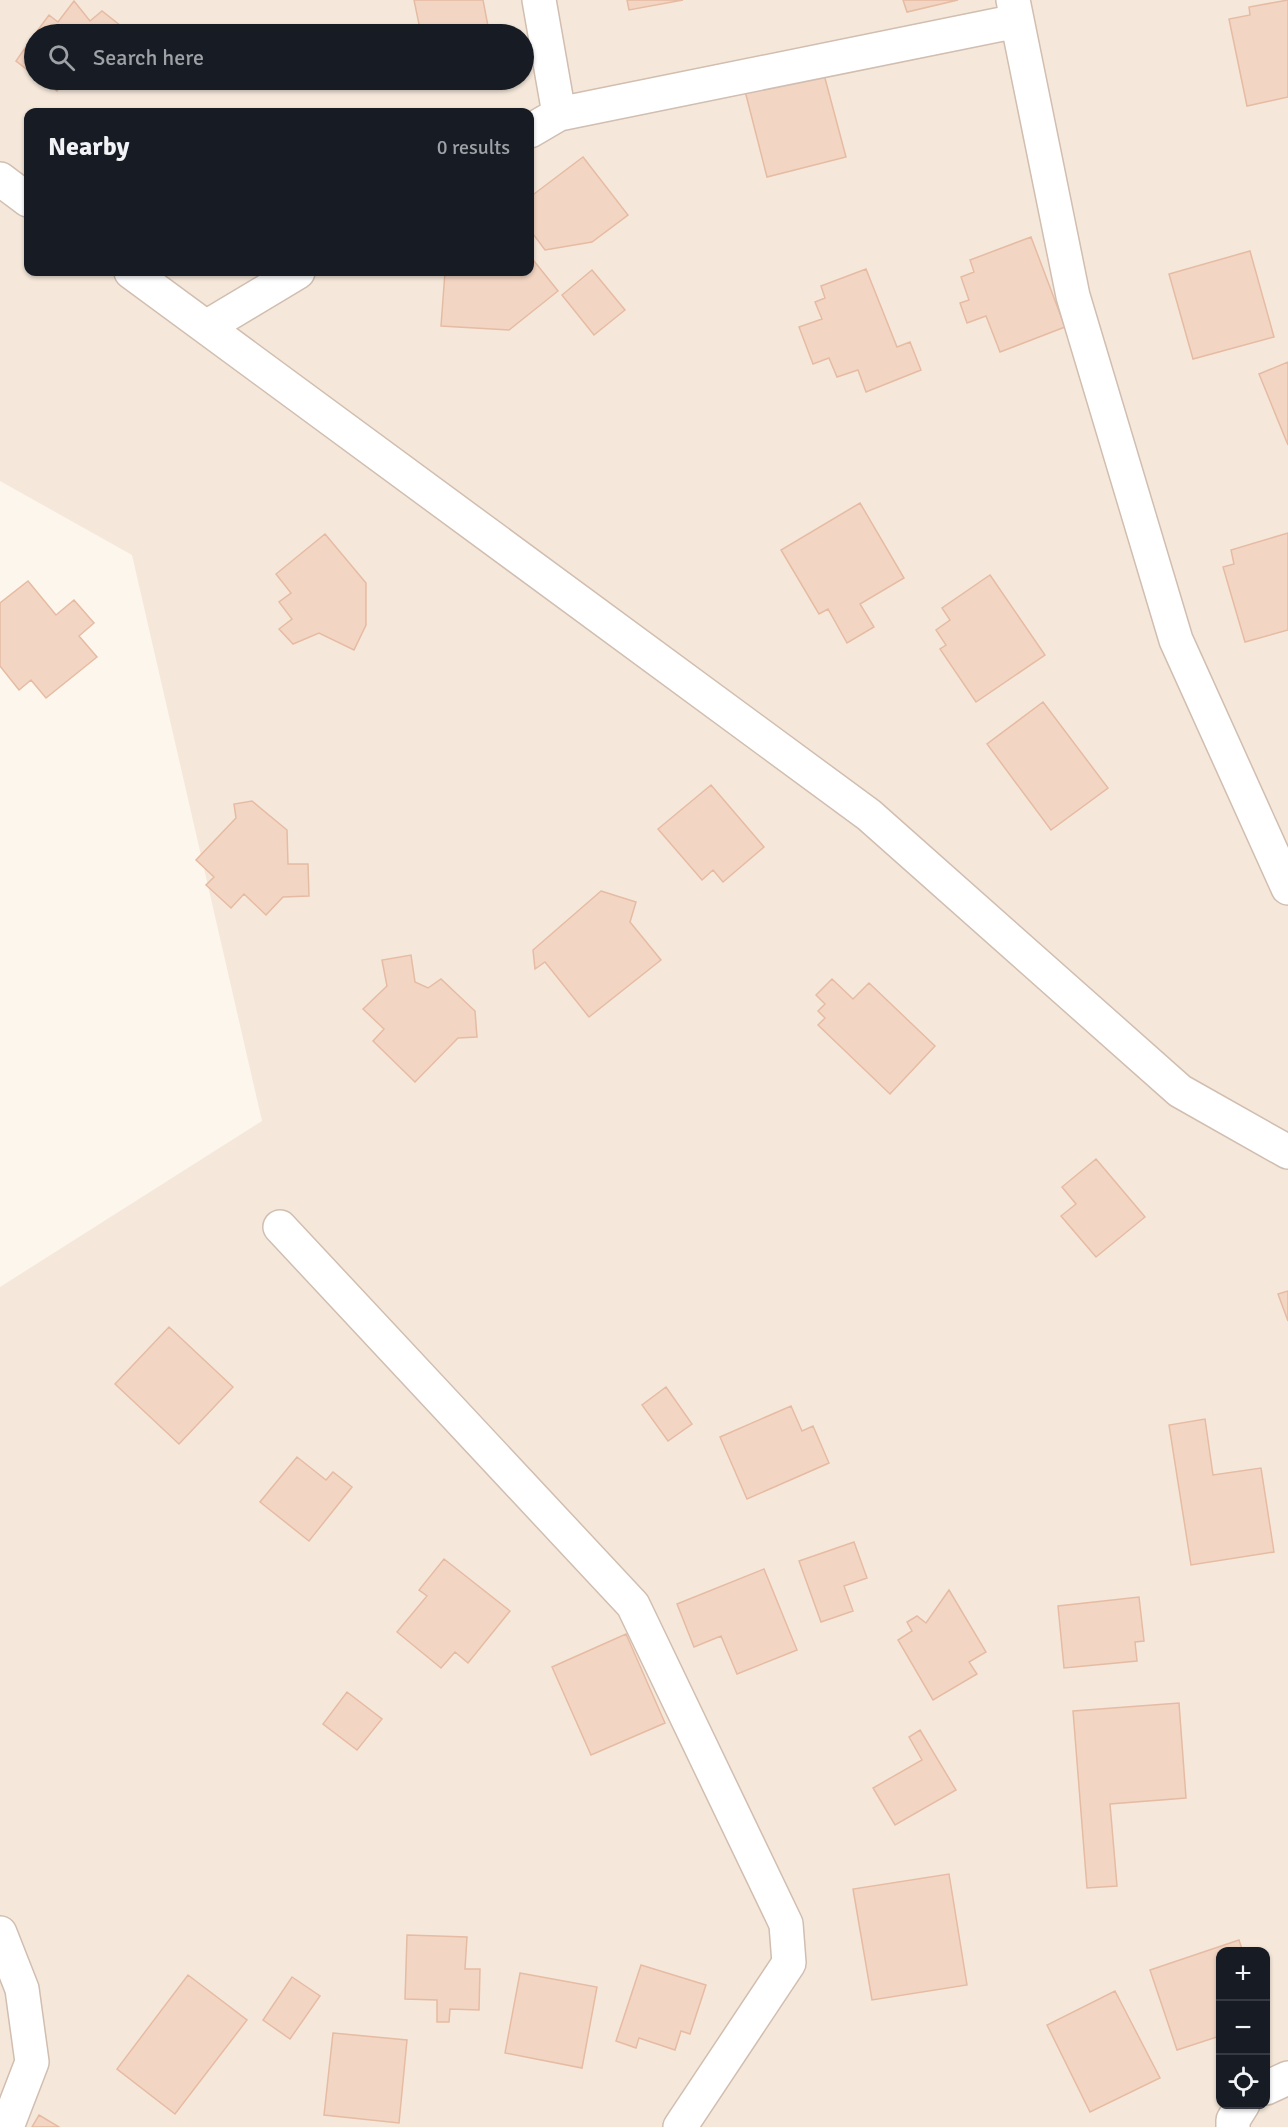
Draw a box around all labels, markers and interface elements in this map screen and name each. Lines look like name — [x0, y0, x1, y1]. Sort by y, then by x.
search box — [24, 24, 534, 90]
icon: search — [45, 41, 78, 74]
text: Search here — [93, 44, 204, 71]
text: Nearby — [48, 131, 129, 163]
text: 0 results — [437, 135, 510, 160]
map controls — [1216, 1947, 1270, 2109]
button: + — [1216, 1947, 1270, 2001]
button: − — [1216, 2001, 1270, 2055]
button: locate — [1216, 2055, 1270, 2109]

